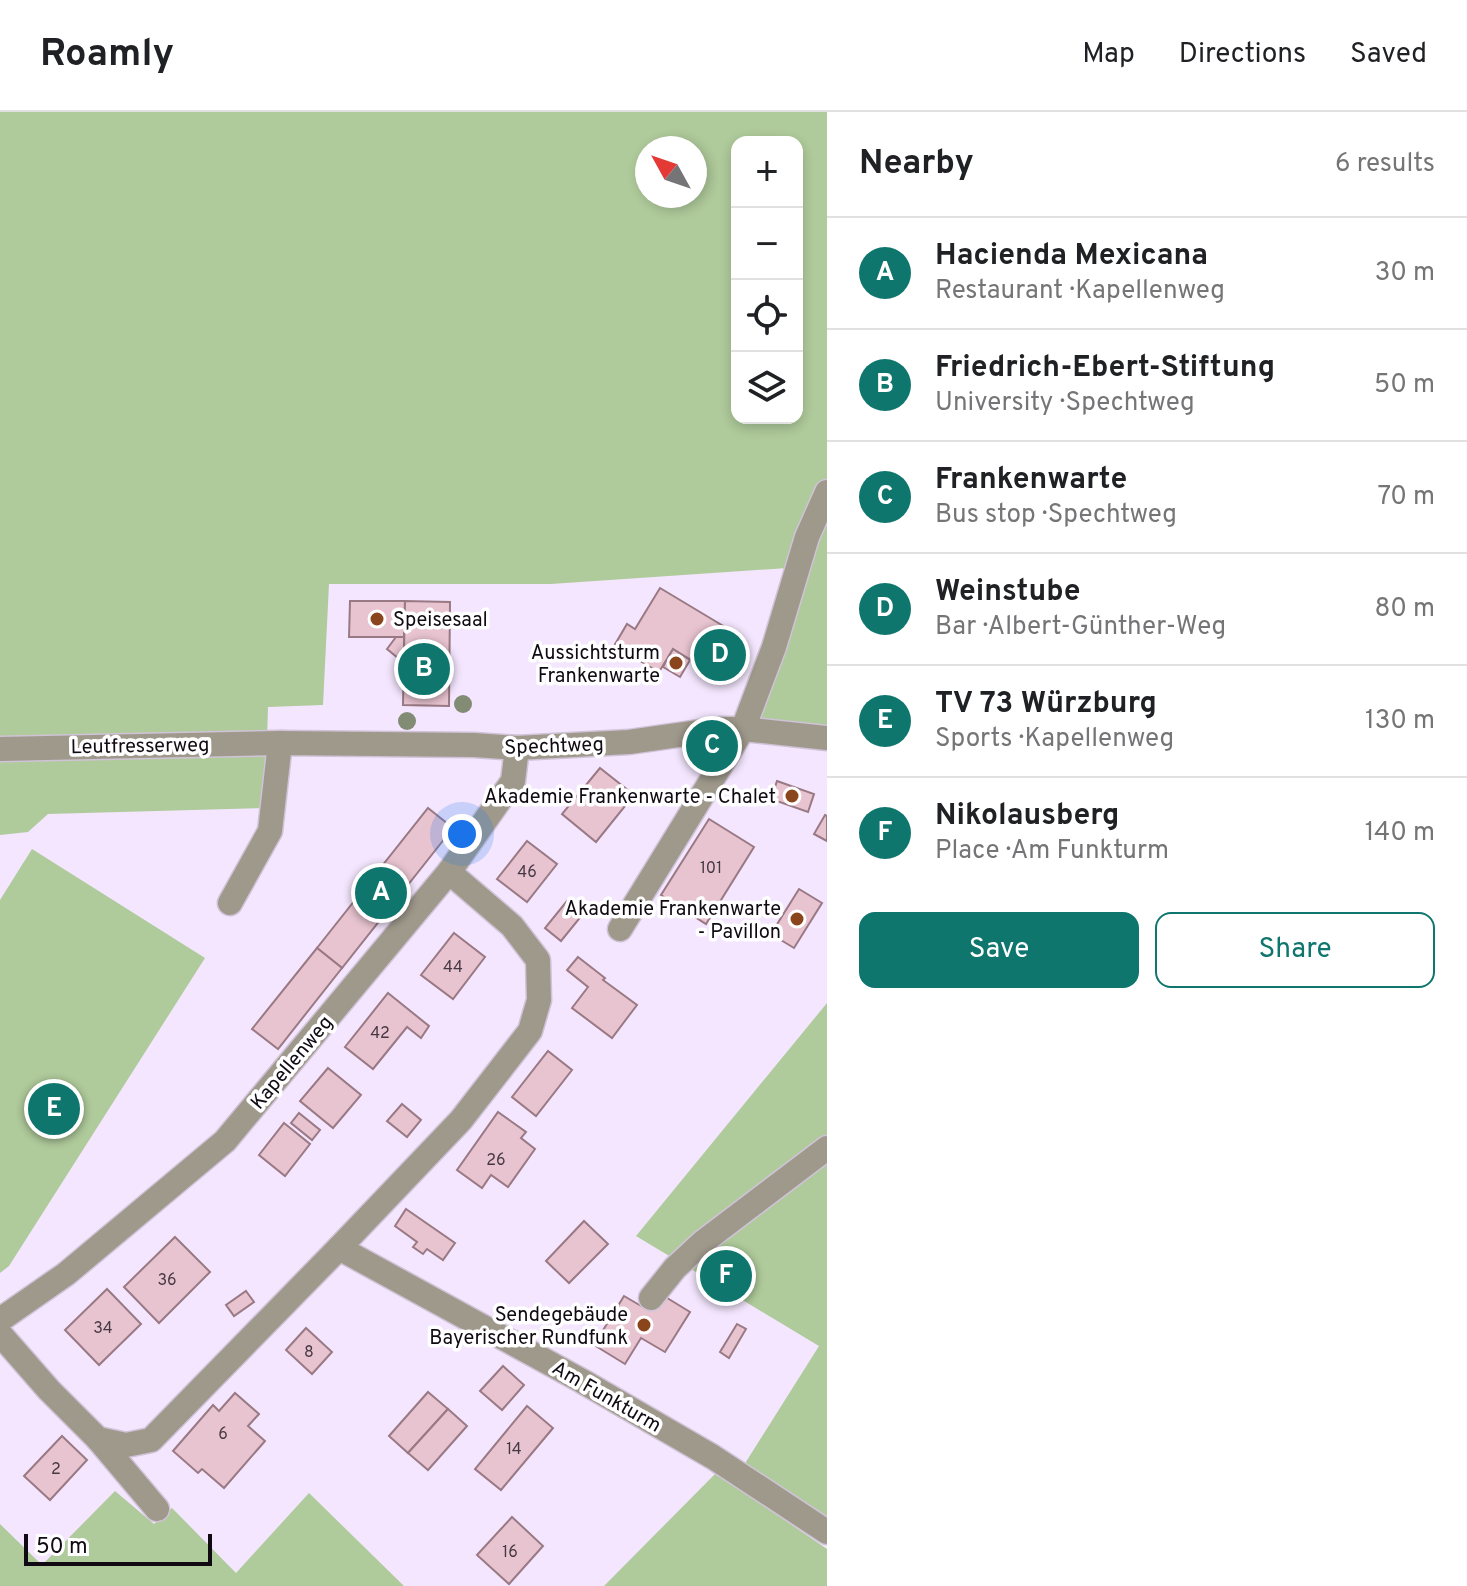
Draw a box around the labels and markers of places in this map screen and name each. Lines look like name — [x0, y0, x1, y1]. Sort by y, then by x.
place label: Speisesaal — [393, 608, 488, 634]
marker: Speisesaal — [368, 610, 386, 628]
pin: D — [694, 625, 746, 685]
pin: B — [398, 639, 450, 699]
place label: Aussichtsturm Frankenwarte — [531, 641, 660, 690]
marker: Aussichtsturm Frankenwarte — [667, 654, 685, 672]
pin: C — [686, 716, 738, 776]
place label: Akademie Frankenwarte - Chalet — [484, 785, 776, 811]
marker: Akademie Frankenwarte - Chalet — [783, 787, 801, 805]
pin: A — [355, 863, 407, 923]
place label: Akademie Frankenwarte - Pavillon — [565, 897, 781, 946]
marker: Akademie Frankenwarte - Pavillon — [788, 910, 806, 928]
pin: E — [28, 1079, 80, 1139]
pin: F — [700, 1246, 752, 1306]
place label: Sendegebäude Bayerischer Rundfunk — [429, 1303, 628, 1352]
marker: Sendegebäude Bayerischer Rundfunk — [635, 1316, 653, 1334]

